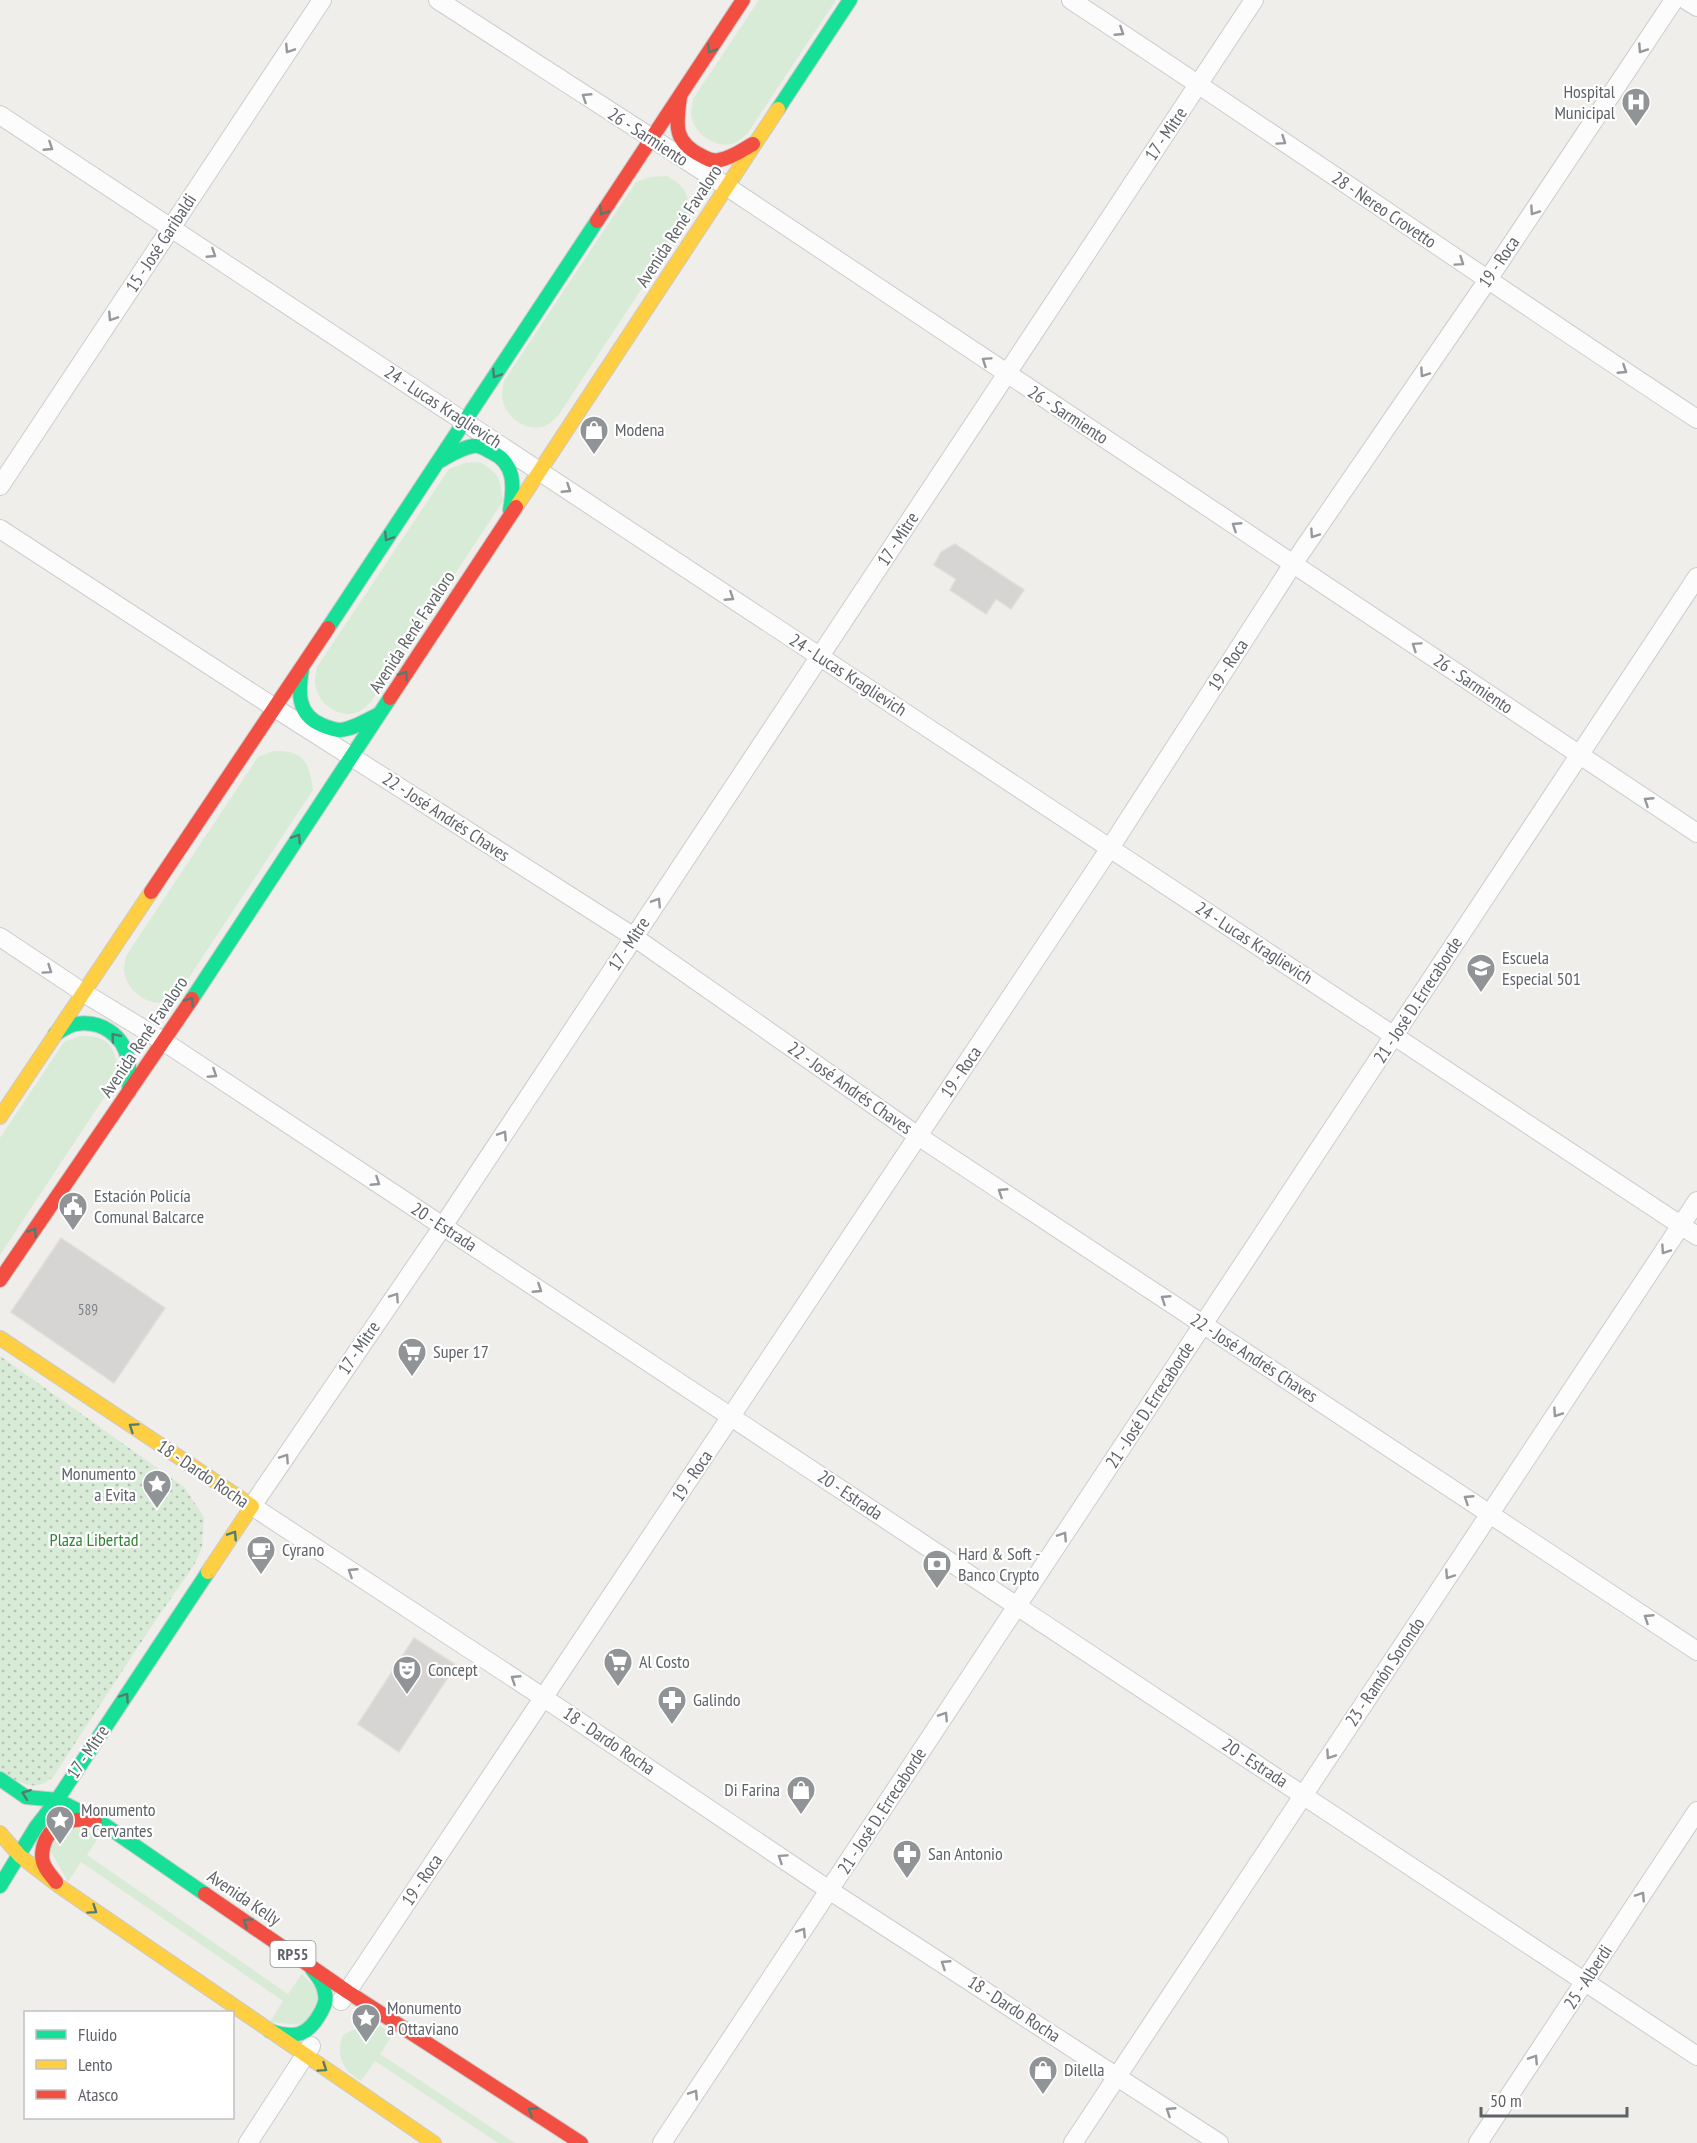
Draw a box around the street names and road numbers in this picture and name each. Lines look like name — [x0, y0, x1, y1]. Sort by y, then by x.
street label: 26 - Sarmiento — [604, 102, 693, 171]
street label: 17 - Mitre — [1139, 103, 1192, 165]
street label: Avenida René Favaloro — [631, 160, 727, 291]
street label: 28 - Nereo Crovetto — [1328, 166, 1441, 253]
street label: 15 - José Garibaldi — [120, 189, 201, 296]
street label: 19 - Roca — [1473, 232, 1524, 292]
street label: 24 - Lucas Kraglievich — [380, 360, 506, 453]
street label: 26 - Sarmiento — [1024, 380, 1113, 449]
street label: 17 - Mitre — [872, 507, 923, 570]
street label: Avenida René Favaloro — [364, 566, 460, 697]
street label: 24 - Lucas Kraglievich — [785, 628, 911, 721]
street label: 19 - Roca — [1202, 635, 1253, 695]
street label: 26 - Sarmiento — [1429, 649, 1518, 719]
street label: 22 - José Andrés Chaves — [378, 767, 514, 866]
street label: 24 - Lucas Kraglievich — [1191, 896, 1317, 989]
street label: 17 - Mitre — [603, 912, 654, 975]
street label: 21 - José D. Errecaborde — [1368, 932, 1467, 1067]
street label: Avenida René Favaloro — [95, 972, 193, 1102]
street label: 22 - José Andrés Chaves — [783, 1036, 917, 1139]
street label: 19 - Roca — [935, 1042, 986, 1102]
street label: 20 - Estrada — [407, 1197, 481, 1256]
street label: 22 - José Andrés Chaves — [1186, 1308, 1322, 1407]
street label: 17 - Mitre — [332, 1317, 385, 1379]
street label: 21 - José D. Errecaborde — [1100, 1337, 1199, 1472]
street label: 18 - Dardo Rocha — [153, 1434, 254, 1513]
street label: 19 - Roca — [666, 1446, 717, 1506]
street label: 20 - Estrada — [813, 1464, 887, 1525]
street label: 23 - Ramón Sorondo — [1340, 1613, 1430, 1731]
street label: 18 - Dardo Rocha — [559, 1701, 660, 1780]
street label: 17 - Mitre — [61, 1721, 114, 1783]
street label: 20 - Estrada — [1218, 1733, 1292, 1792]
street label: 21 - José D. Errecaborde — [832, 1743, 931, 1878]
street label: 19 - Roca — [396, 1850, 447, 1910]
street label: Avenida Kelly — [203, 1865, 286, 1931]
street label: 25 - Alberdi — [1558, 1940, 1617, 2013]
road number: RP55 — [270, 1941, 316, 1967]
street label: 18 - Dardo Rocha — [964, 1970, 1065, 2047]

